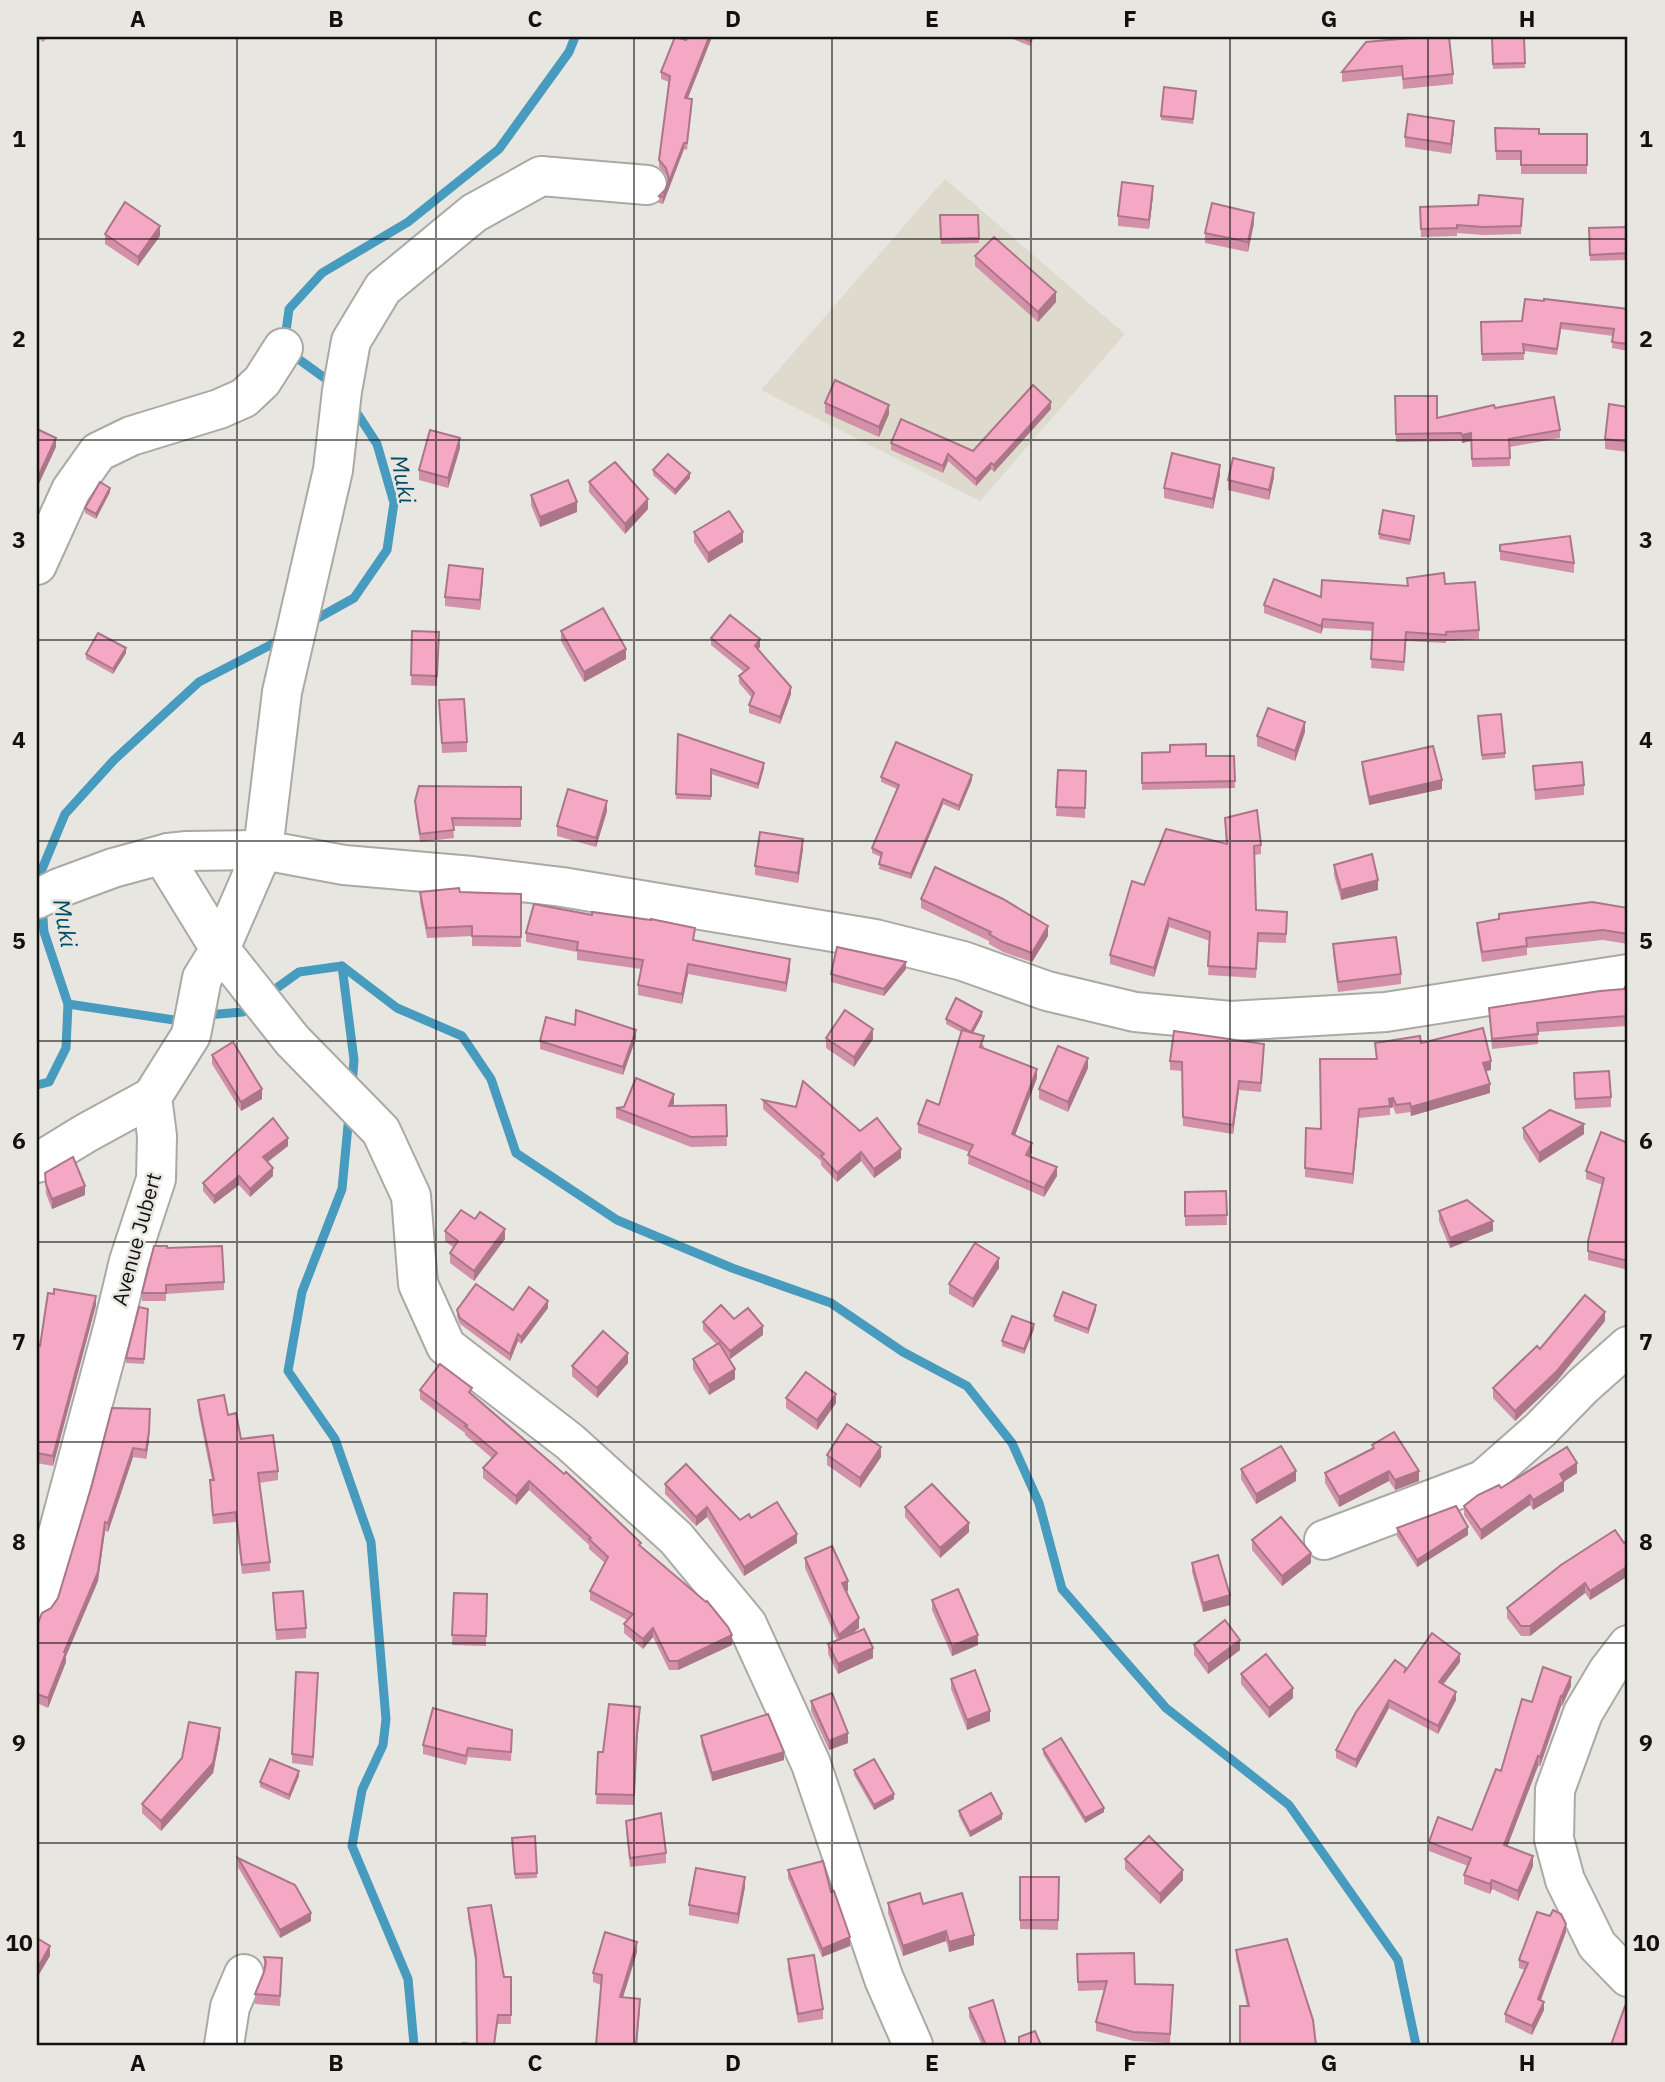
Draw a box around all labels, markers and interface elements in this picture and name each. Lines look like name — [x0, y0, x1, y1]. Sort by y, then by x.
text: A — [130, 3, 146, 33]
text: B — [328, 3, 344, 33]
text: C — [528, 3, 543, 33]
text: D — [725, 3, 741, 33]
text: E — [925, 3, 939, 33]
text: F — [1123, 3, 1137, 33]
text: G — [1321, 3, 1337, 33]
text: H — [1519, 3, 1535, 33]
text: 1 — [12, 123, 26, 153]
text: 1 — [1639, 123, 1653, 153]
text: 2 — [12, 323, 26, 353]
text: 2 — [1639, 323, 1653, 353]
water label: Muki — [385, 452, 424, 507]
text: 3 — [12, 524, 26, 554]
text: 3 — [1639, 524, 1653, 554]
text: 4 — [12, 724, 26, 754]
text: 4 — [1639, 724, 1653, 754]
water label: Muki — [47, 896, 85, 951]
text: 5 — [12, 925, 26, 955]
text: 5 — [1639, 925, 1653, 955]
text: 6 — [12, 1125, 26, 1155]
text: 6 — [1639, 1125, 1653, 1155]
street label: Avenue Jubert — [105, 1169, 167, 1309]
text: 7 — [12, 1326, 26, 1356]
text: 7 — [1639, 1326, 1653, 1356]
text: 8 — [12, 1526, 26, 1556]
text: 8 — [1639, 1526, 1653, 1556]
text: 9 — [12, 1727, 26, 1757]
text: 9 — [1639, 1727, 1653, 1757]
text: 10 — [5, 1927, 33, 1957]
text: 10 — [1632, 1927, 1660, 1957]
text: A — [130, 2047, 146, 2077]
text: B — [328, 2047, 344, 2077]
text: C — [528, 2047, 543, 2077]
text: D — [725, 2047, 741, 2077]
text: E — [925, 2047, 939, 2077]
text: F — [1123, 2047, 1137, 2077]
text: G — [1321, 2047, 1337, 2077]
text: H — [1519, 2047, 1535, 2077]

